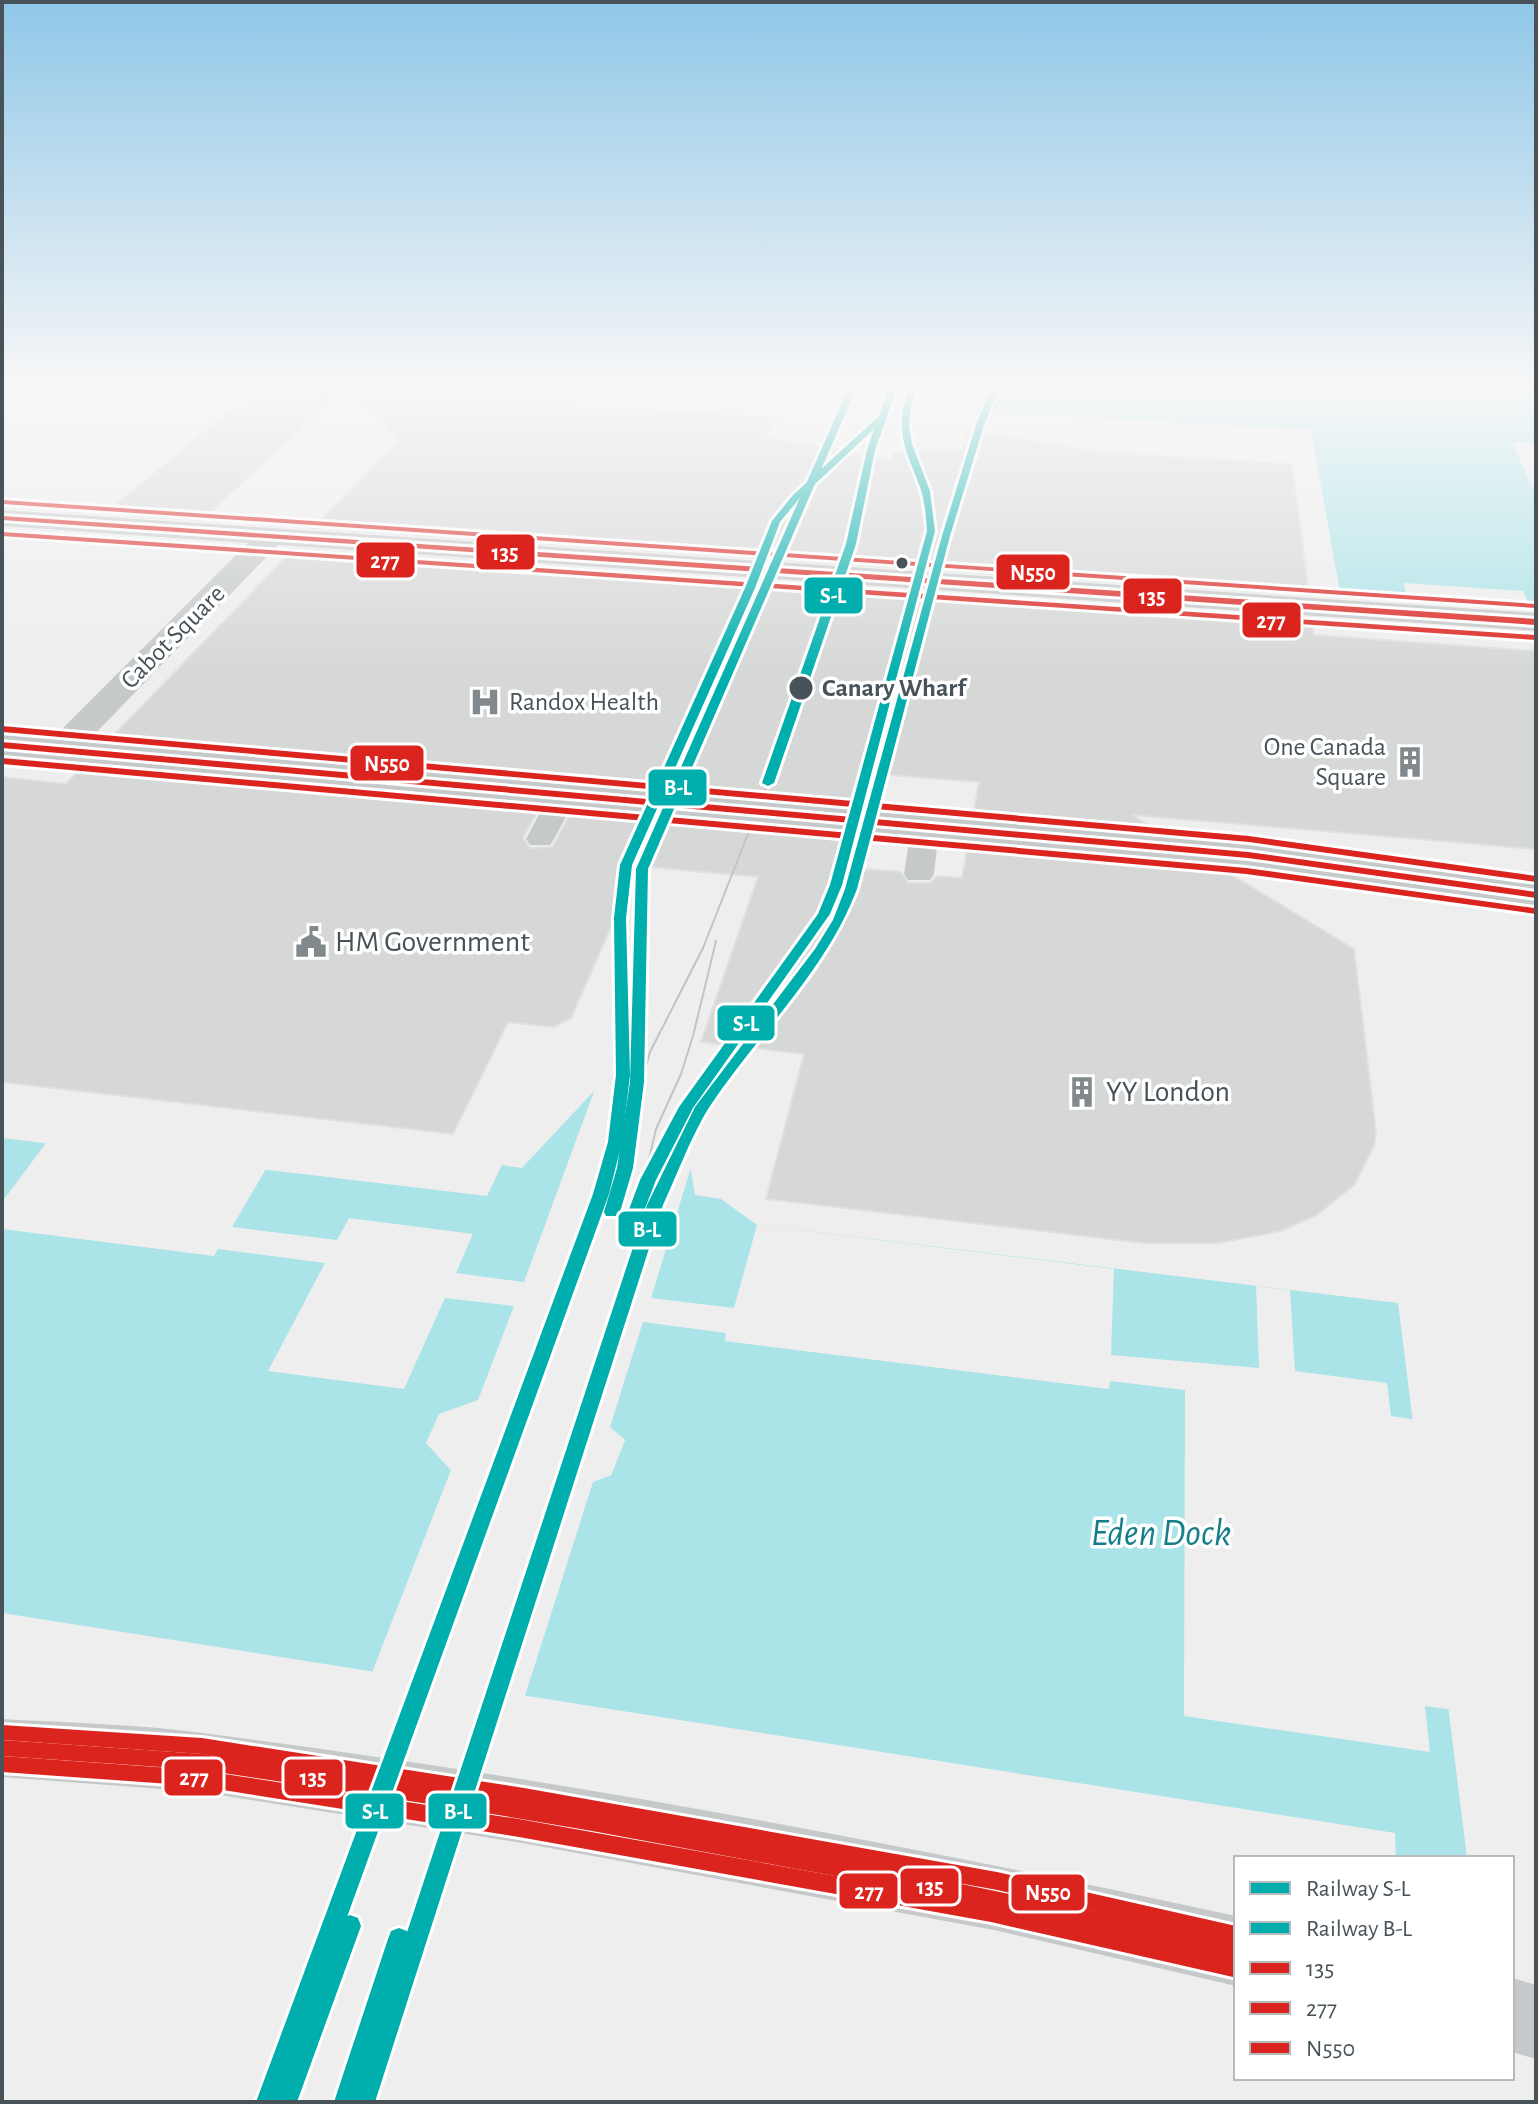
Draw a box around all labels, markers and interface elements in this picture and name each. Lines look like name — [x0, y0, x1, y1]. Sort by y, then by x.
line badge: 135 — [475, 533, 536, 571]
line badge: 277 — [355, 541, 416, 579]
text: 135 — [492, 542, 518, 564]
text: 277 — [370, 550, 400, 572]
line badge: N550 — [995, 553, 1071, 591]
unlabelled marker — [894, 555, 910, 571]
text: N550 — [1010, 562, 1056, 584]
line badge: S-L — [803, 576, 864, 615]
line badge: 135 — [1122, 577, 1183, 615]
street label: Cabot Square — [116, 580, 230, 694]
text: S-L — [820, 585, 847, 607]
text: 135 — [1139, 586, 1165, 608]
line badge: 277 — [1241, 601, 1302, 639]
text: 277 — [1256, 610, 1286, 632]
marker: Canary Wharf — [787, 674, 815, 702]
place label: Canary Wharf — [822, 675, 968, 701]
hospital icon: Randox Health — [468, 685, 502, 719]
place label: Randox Health — [509, 689, 659, 715]
place label: One Canada Square — [1264, 734, 1386, 790]
line badge: N550 — [349, 744, 425, 782]
building icon: One Canada Square — [1393, 745, 1427, 779]
text: N550 — [364, 753, 410, 775]
line badge: B-L — [647, 768, 708, 807]
text: B-L — [664, 777, 693, 799]
public building icon: HM Government — [294, 925, 328, 959]
place label: HM Government — [335, 927, 530, 957]
line badge: S-L — [716, 1004, 776, 1042]
text: S-L — [733, 1013, 760, 1035]
building icon: YY London — [1065, 1075, 1099, 1109]
place label: YY London — [1106, 1077, 1230, 1107]
line badge: B-L — [617, 1210, 678, 1248]
text: B-L — [633, 1219, 662, 1241]
water label: Eden Dock — [1091, 1515, 1231, 1553]
line badge: 277 — [163, 1758, 224, 1797]
line badge: 135 — [283, 1758, 344, 1797]
text: 277 — [179, 1767, 209, 1789]
text: 135 — [300, 1767, 326, 1789]
line badge: S-L — [344, 1792, 405, 1830]
line badge: B-L — [427, 1792, 488, 1830]
text: S-L — [362, 1801, 389, 1823]
text: B-L — [444, 1801, 473, 1823]
legend — [1234, 1856, 1514, 2080]
line badge: 135 — [899, 1867, 960, 1905]
line badge: 277 — [838, 1872, 899, 1910]
line badge: N550 — [1010, 1873, 1086, 1912]
text: 135 — [917, 1876, 943, 1898]
text: Railway S-L — [1306, 1877, 1410, 1901]
text: 277 — [854, 1881, 884, 1903]
text: N550 — [1025, 1882, 1071, 1904]
text: Railway B-L — [1306, 1917, 1412, 1941]
text: 135 — [1306, 1957, 1334, 1981]
text: 277 — [1306, 1997, 1337, 2021]
text: N550 — [1306, 2037, 1355, 2061]

